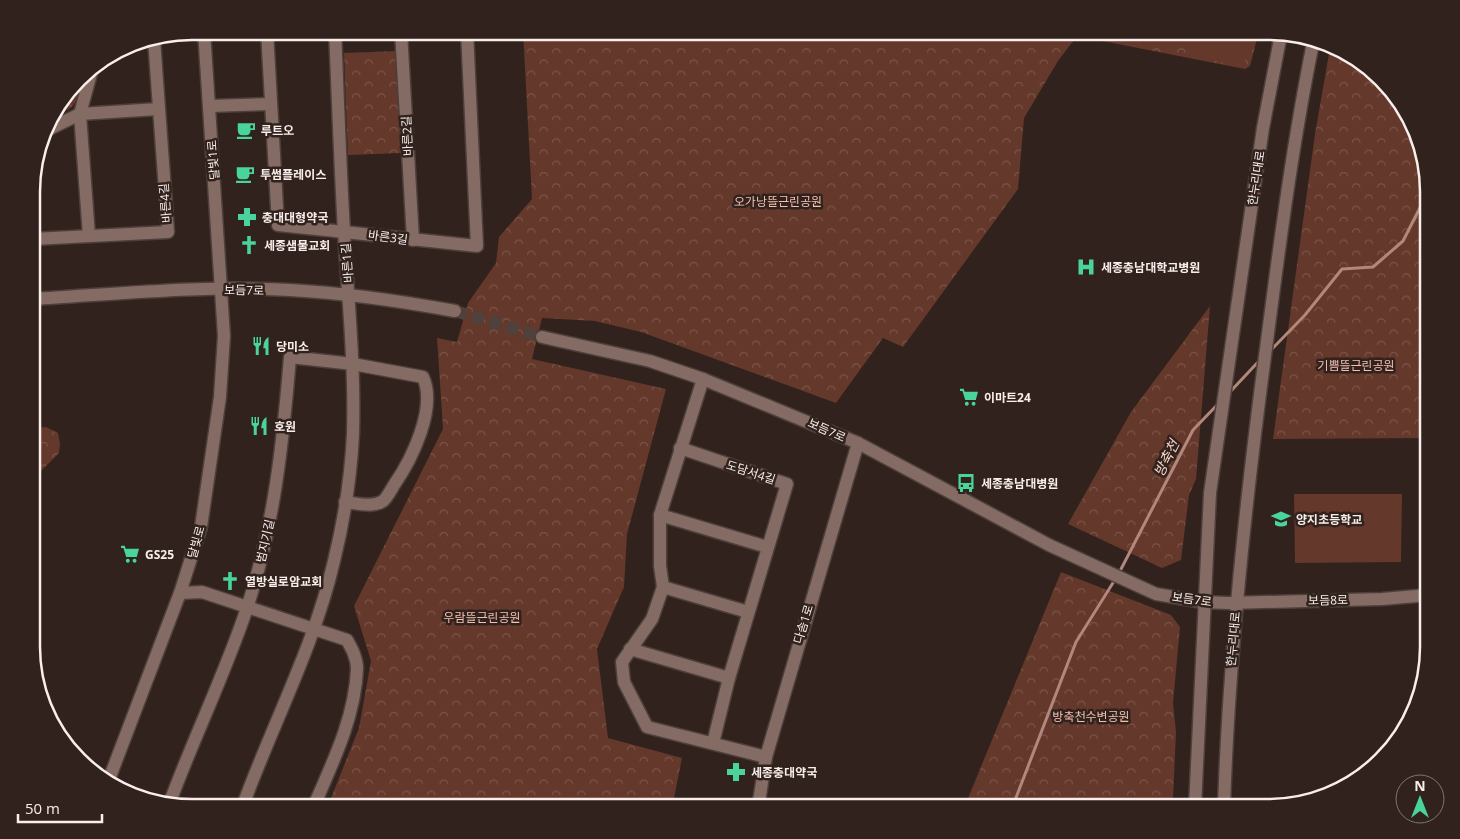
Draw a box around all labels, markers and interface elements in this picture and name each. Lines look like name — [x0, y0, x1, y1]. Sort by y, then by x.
street label: 바른2길 — [397, 116, 417, 156]
cafe icon: 루트오 — [235, 119, 257, 141]
place label: 루트오 — [261, 122, 294, 139]
street label: 달빛1로 — [203, 139, 223, 181]
street label: 한누리대로 — [1243, 149, 1269, 207]
cafe icon: 투썸플레이스 — [234, 163, 256, 185]
place label: 투썸플레이스 — [260, 166, 326, 183]
street label: 바른4길 — [155, 182, 175, 224]
park label: 오가낭뜰근린공원 — [734, 193, 822, 210]
pharmacy icon: 충대대형약국 — [236, 206, 258, 228]
place label: 충대대형약국 — [262, 209, 328, 226]
street label: 바른3길 — [367, 226, 409, 248]
church icon: 세종샘물교회 — [238, 234, 260, 256]
place label: 세종샘물교회 — [264, 237, 330, 254]
street label: 바른1길 — [337, 242, 357, 284]
hospital icon: 세종충남대학교병원 — [1075, 256, 1097, 278]
place label: 세종충남대학교병원 — [1101, 259, 1200, 276]
street label: 보듬7로 — [224, 281, 264, 299]
restaurant icon: 당미소 — [250, 335, 272, 357]
place label: 당미소 — [276, 338, 309, 355]
park label: 기쁨뜰근린공원 — [1317, 357, 1395, 374]
supermarket icon: 이마트24 — [958, 386, 980, 408]
place label: 이마트24 — [984, 389, 1031, 406]
street label: 보듬7로 — [805, 414, 849, 446]
restaurant icon: 호원 — [248, 415, 270, 437]
place label: 호원 — [274, 418, 296, 435]
water label: 방축천 — [1149, 435, 1184, 480]
street label: 도담서4길 — [724, 456, 778, 488]
bus stop icon: 세종충남대병원 — [955, 472, 977, 494]
place label: 세종충남대병원 — [981, 475, 1058, 492]
school or university icon: 양지초등학교 — [1270, 508, 1292, 530]
place label: 양지초등학교 — [1296, 511, 1362, 528]
street label: 범지기길 — [252, 518, 278, 564]
street label: 달빛로 — [183, 524, 209, 560]
supermarket icon: GS25 — [119, 543, 141, 565]
place label: GS25 — [145, 546, 174, 563]
church icon: 열방실로암교회 — [219, 570, 241, 592]
place label: 열방실로암교회 — [245, 573, 322, 590]
street label: 보듬7로 — [1171, 588, 1213, 610]
street label: 보듬8로 — [1308, 591, 1348, 609]
street label: 다솜1로 — [789, 602, 817, 646]
park label: 우람뜰근린공원 — [443, 609, 521, 626]
street label: 한누리대로 — [1222, 611, 1244, 667]
park label: 방축천수변공원 — [1052, 708, 1130, 725]
pharmacy icon: 세종충대약국 — [725, 761, 747, 783]
place label: 세종충대약국 — [751, 764, 817, 781]
north arrow — [1395, 774, 1445, 824]
text: N — [1414, 776, 1426, 795]
scale bar — [18, 792, 101, 824]
text: 50 m — [25, 798, 60, 818]

